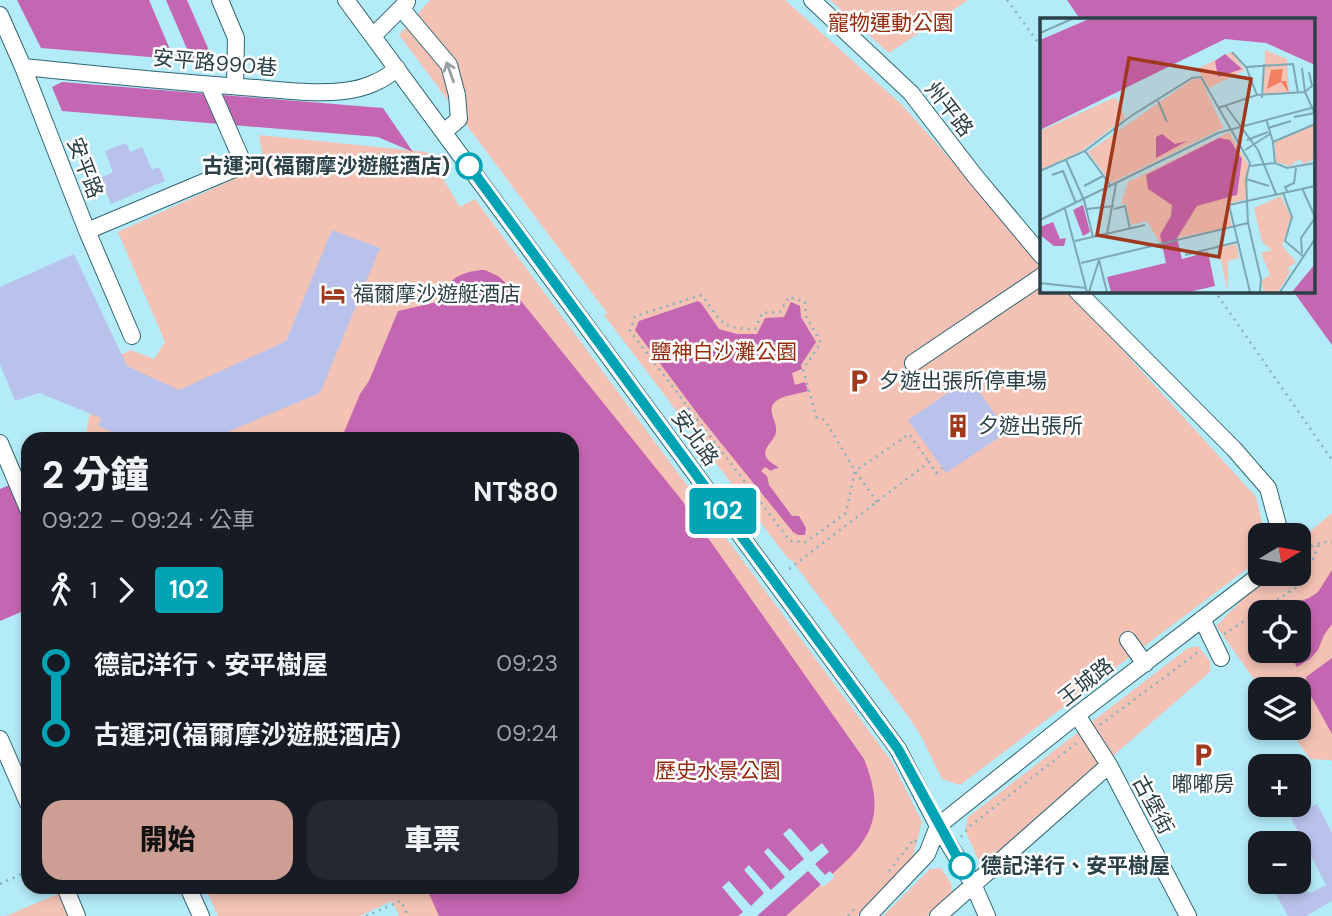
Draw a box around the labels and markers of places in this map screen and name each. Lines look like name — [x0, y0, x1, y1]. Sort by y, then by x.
place label: 古運河(福爾摩沙遊艇酒店) — [202, 152, 450, 180]
marker: 古運河(福爾摩沙遊艇酒店) — [456, 153, 482, 179]
hotel icon: 福爾摩沙遊艇酒店 — [319, 280, 347, 308]
place label: 福爾摩沙遊艇酒店 — [353, 280, 521, 308]
parking icon: 夕遊出張所停車場 — [845, 367, 873, 395]
place label: 夕遊出張所停車場 — [879, 367, 1047, 395]
building icon: 夕遊出張所 — [944, 412, 972, 440]
place label: 夕遊出張所 — [978, 412, 1083, 440]
parking icon: 嘟嘟房 — [1189, 741, 1217, 769]
place label: 嘟嘟房 — [1172, 770, 1235, 798]
place label: 德記洋行、安平樹屋 — [981, 852, 1170, 880]
marker: 德記洋行、安平樹屋 — [949, 853, 975, 879]

